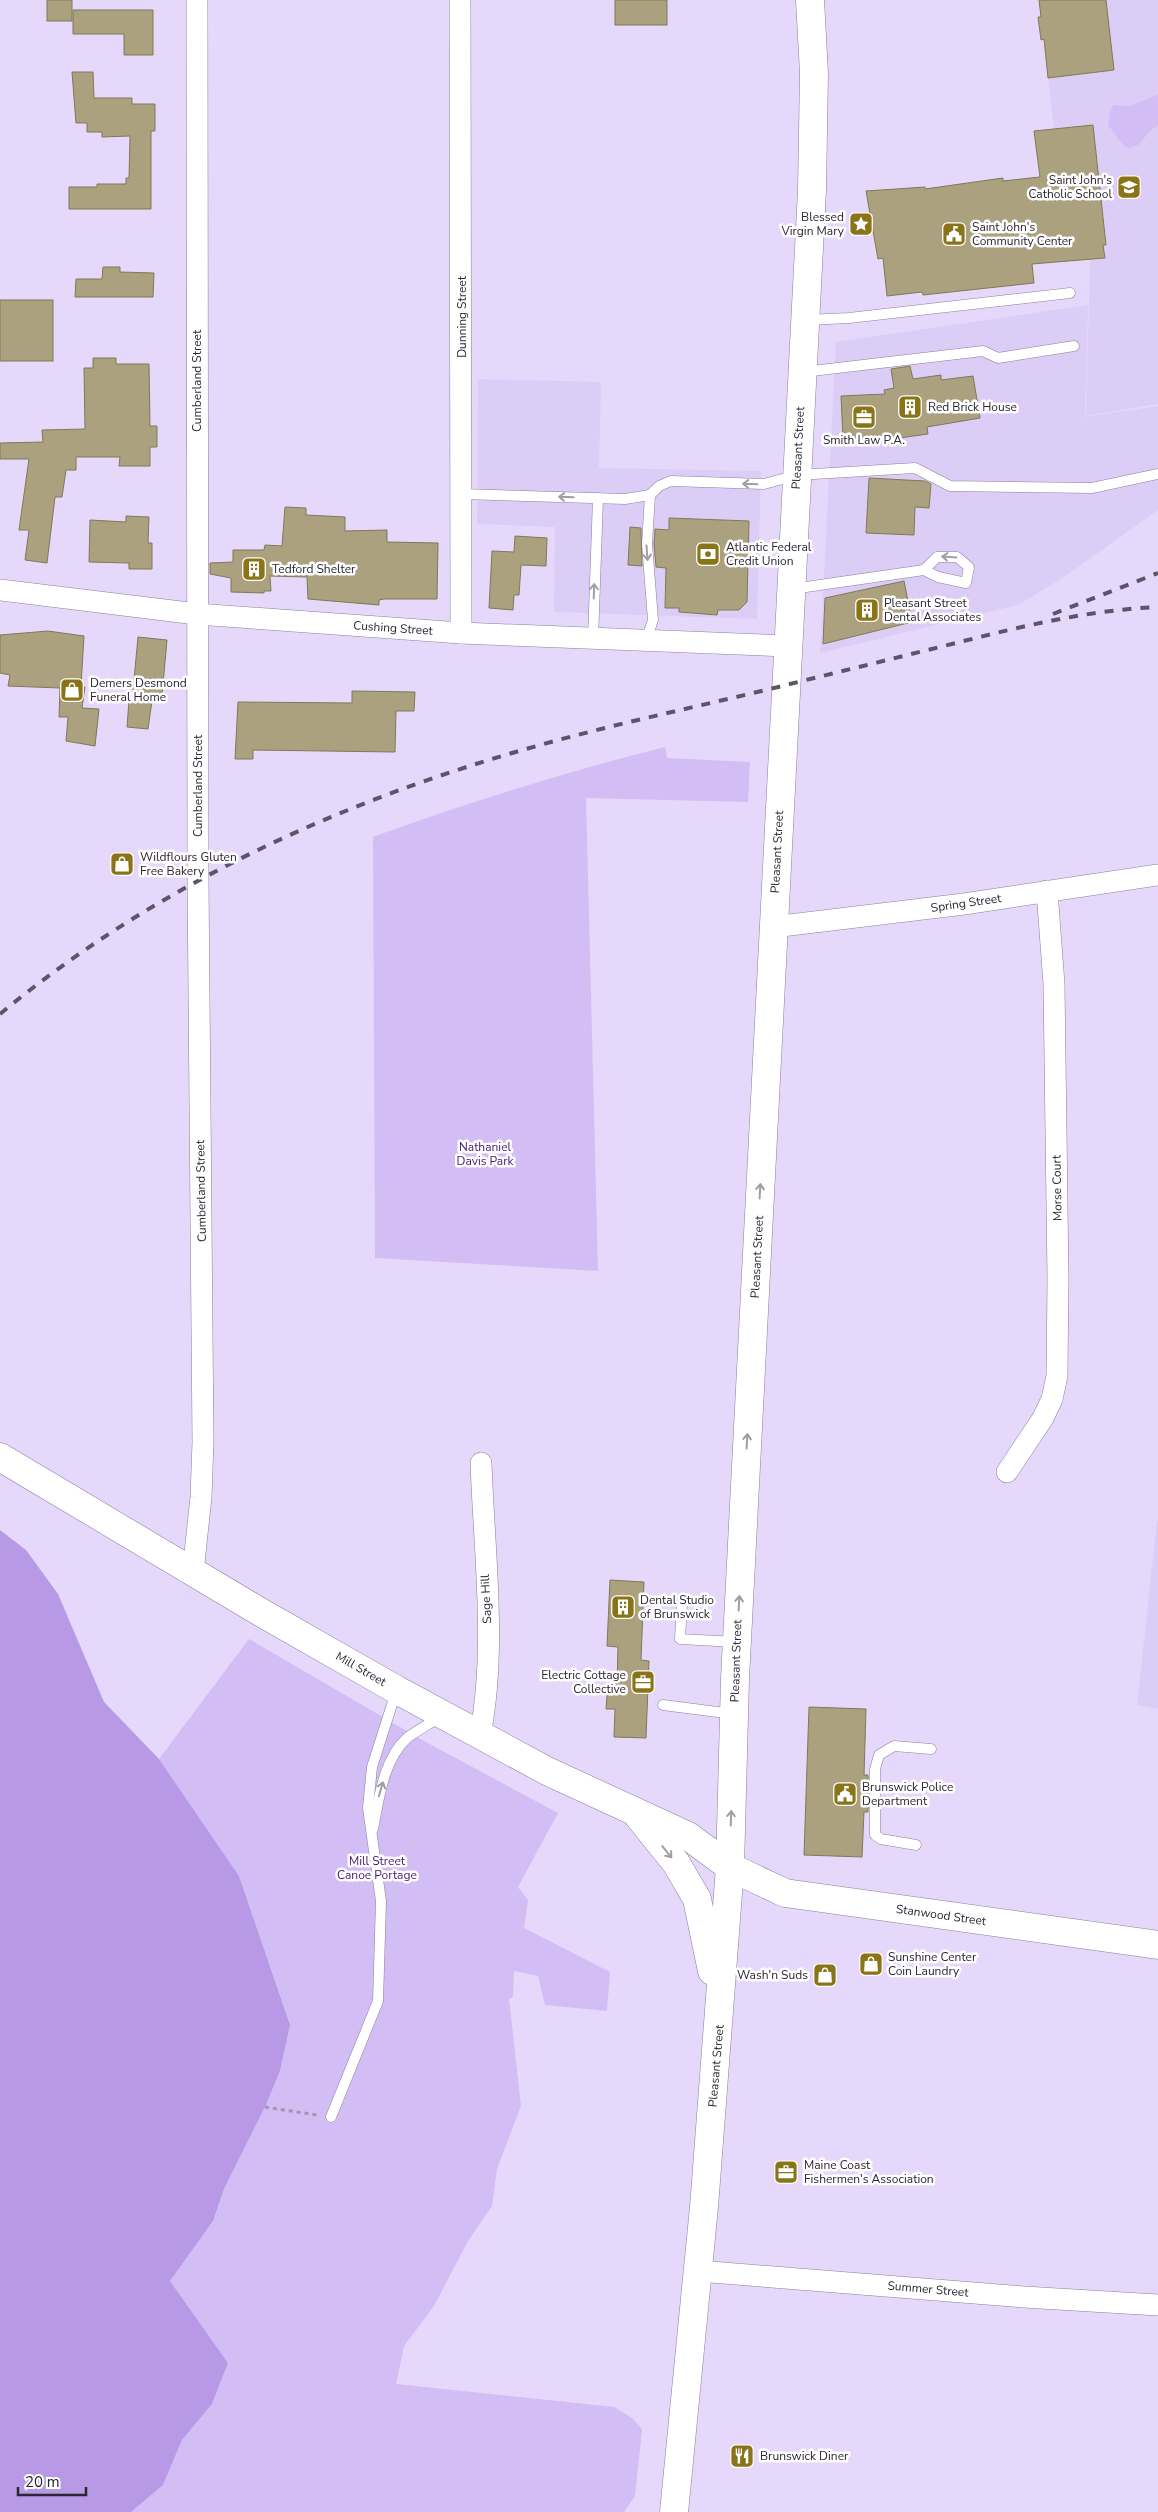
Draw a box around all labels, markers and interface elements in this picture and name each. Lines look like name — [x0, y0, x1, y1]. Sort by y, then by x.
place label: Saint John's Catholic School — [1028, 172, 1112, 202]
school or university icon: Saint John's Catholic School — [1116, 174, 1142, 200]
place label: Blessed Virgin Mary — [781, 209, 845, 239]
place icon: Blessed Virgin Mary — [848, 211, 874, 237]
place label: Saint John's Community Center — [972, 219, 1073, 249]
public building icon: Saint John's Community Center — [941, 221, 967, 247]
street label: Dunning Street — [454, 275, 470, 358]
street label: Cumberland Street — [189, 329, 205, 432]
building icon: Red Brick House — [897, 394, 923, 420]
place label: Red Brick House — [928, 399, 1017, 415]
office icon: Smith Law P.A. — [851, 404, 877, 430]
street label: Pleasant Street — [788, 405, 808, 490]
place label: Smith Law P.A. — [823, 432, 905, 448]
one-way arrow — [742, 479, 758, 488]
one-way arrow — [558, 492, 574, 502]
place label: Atlantic Federal Credit Union — [726, 539, 812, 569]
bank icon: Atlantic Federal Credit Union — [695, 541, 721, 567]
one-way arrow — [643, 545, 652, 561]
one-way arrow — [941, 553, 957, 562]
building icon: Tedford Shelter — [241, 556, 267, 582]
place label: Tedford Shelter — [272, 561, 356, 577]
one-way arrow — [590, 583, 599, 599]
place label: Pleasant Street Dental Associates — [884, 595, 981, 625]
building icon: Pleasant Street Dental Associates — [854, 597, 880, 623]
street label: Cushing Street — [353, 617, 434, 639]
place label: Demers Desmond Funeral Home — [90, 675, 187, 705]
shop icon: Demers Desmond Funeral Home — [59, 677, 85, 703]
street label: Cumberland Street — [190, 734, 206, 837]
street label: Pleasant Street — [767, 809, 787, 894]
place label: Wildflours Gluten Free Bakery — [140, 849, 237, 879]
shop icon: Wildflours Gluten Free Bakery — [109, 851, 135, 877]
street label: Spring Street — [930, 890, 1003, 916]
street label: Cumberland Street — [192, 1139, 210, 1242]
park label: Nathaniel Davis Park — [457, 1139, 514, 1169]
street label: Morse Court — [1048, 1154, 1066, 1221]
one-way arrow — [755, 1183, 765, 1200]
street label: Pleasant Street — [747, 1214, 767, 1299]
one-way arrow — [742, 1433, 752, 1449]
street label: Sage Hill — [477, 1574, 495, 1624]
place label: Dental Studio of Brunswick — [640, 1592, 714, 1622]
building icon: Dental Studio of Brunswick — [610, 1594, 636, 1620]
one-way arrow — [734, 1595, 743, 1611]
street label: Pleasant Street — [727, 1619, 745, 1703]
street label: Mill Street — [333, 1648, 390, 1690]
place label: Electric Cottage Collective — [541, 1667, 626, 1697]
office icon: Electric Cottage Collective — [630, 1669, 656, 1695]
place label: Brunswick Police Department — [862, 1779, 953, 1809]
public building icon: Brunswick Police Department — [832, 1781, 858, 1807]
one-way arrow — [377, 1782, 387, 1798]
one-way arrow — [726, 1810, 736, 1826]
one-way arrow — [662, 1845, 673, 1858]
park label: Mill Street Canoe Portage — [337, 1853, 417, 1883]
street label: Stanwood Street — [895, 1901, 988, 1929]
place label: Sunshine Center Coin Laundry — [888, 1949, 977, 1979]
shop icon: Sunshine Center Coin Laundry — [858, 1951, 884, 1977]
shop icon: Wash'n Suds — [812, 1962, 838, 1988]
place label: Wash'n Suds — [737, 1967, 808, 1983]
street label: Pleasant Street — [704, 2023, 728, 2108]
place label: Maine Coast Fishermen's Association — [804, 2157, 934, 2187]
office icon: Maine Coast Fishermen's Association — [773, 2159, 799, 2185]
street label: Summer Street — [887, 2277, 970, 2301]
restaurant icon: Brunswick Diner — [729, 2443, 755, 2469]
place label: Brunswick Diner — [760, 2448, 849, 2464]
scale bar — [18, 2464, 85, 2496]
text: 20 m — [25, 2472, 60, 2492]

